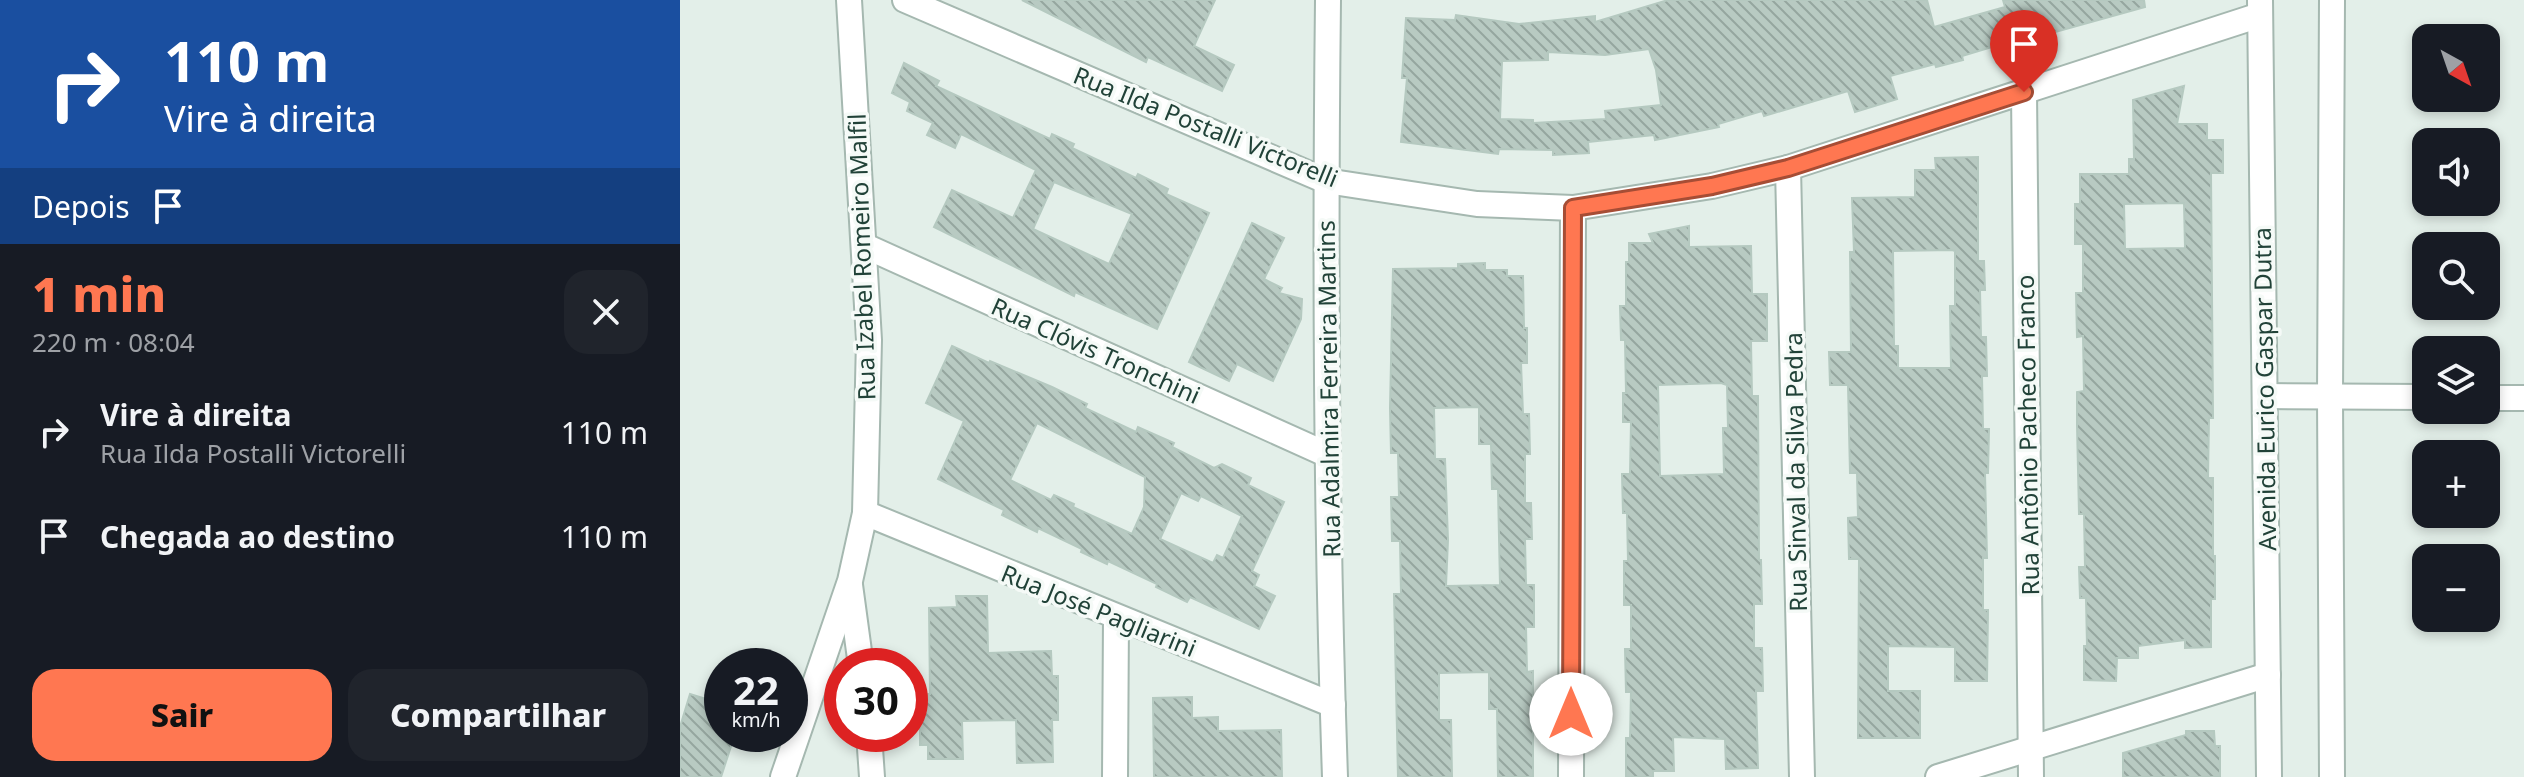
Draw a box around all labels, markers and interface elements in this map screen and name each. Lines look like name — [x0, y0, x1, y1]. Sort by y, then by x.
pin — [1990, 10, 2058, 92]
text: 110 m — [164, 22, 329, 98]
icon: arrive — [2002, 22, 2046, 66]
north arrow — [2412, 24, 2500, 112]
map controls — [2412, 24, 2500, 632]
icon: right — [32, 32, 136, 136]
street label: Rua Ilda Postalli Victorelli — [1069, 58, 1343, 194]
text: Vire à direita — [164, 94, 377, 143]
street label: Rua Izabel Romeiro Malfil — [840, 113, 882, 401]
button: sound — [2412, 128, 2500, 216]
icon: arrive — [146, 184, 190, 228]
text: Depois — [32, 186, 130, 227]
street label: Rua Adalmira Ferreira Martins — [1309, 220, 1347, 558]
street label: Avenida Eurico Gaspar Dutra — [2245, 227, 2283, 551]
button: search — [2412, 232, 2500, 320]
text: 1 min — [32, 261, 166, 326]
button: close — [564, 270, 648, 354]
street label: Rua Antônio Pacheco Franco — [2008, 274, 2046, 596]
street label: Rua Clóvis Tronchini — [986, 289, 1206, 411]
text: 220 m · 08:04 — [32, 324, 195, 360]
street label: Rua Sinval da Silva Pedra — [1776, 332, 1814, 612]
button: layers — [2412, 336, 2500, 424]
text: Vire à direita — [100, 394, 291, 435]
icon: right — [32, 410, 76, 454]
text: 110 m — [561, 412, 648, 453]
text: Rua Ilda Postalli Victorelli — [100, 435, 406, 471]
button: + — [2412, 440, 2500, 528]
icon: arrive — [32, 514, 76, 558]
text: Chegada ao destino — [100, 516, 395, 557]
text: 110 m — [561, 516, 648, 557]
button: − — [2412, 544, 2500, 632]
street label: Rua José Pagliarini — [997, 556, 1201, 664]
speed limit sign: 30 — [824, 648, 928, 752]
text: 22 — [733, 662, 779, 717]
button: Sair — [32, 669, 332, 761]
button: Compartilhar — [348, 669, 648, 761]
position arrow — [1529, 672, 1613, 756]
text: km/h — [731, 706, 781, 733]

